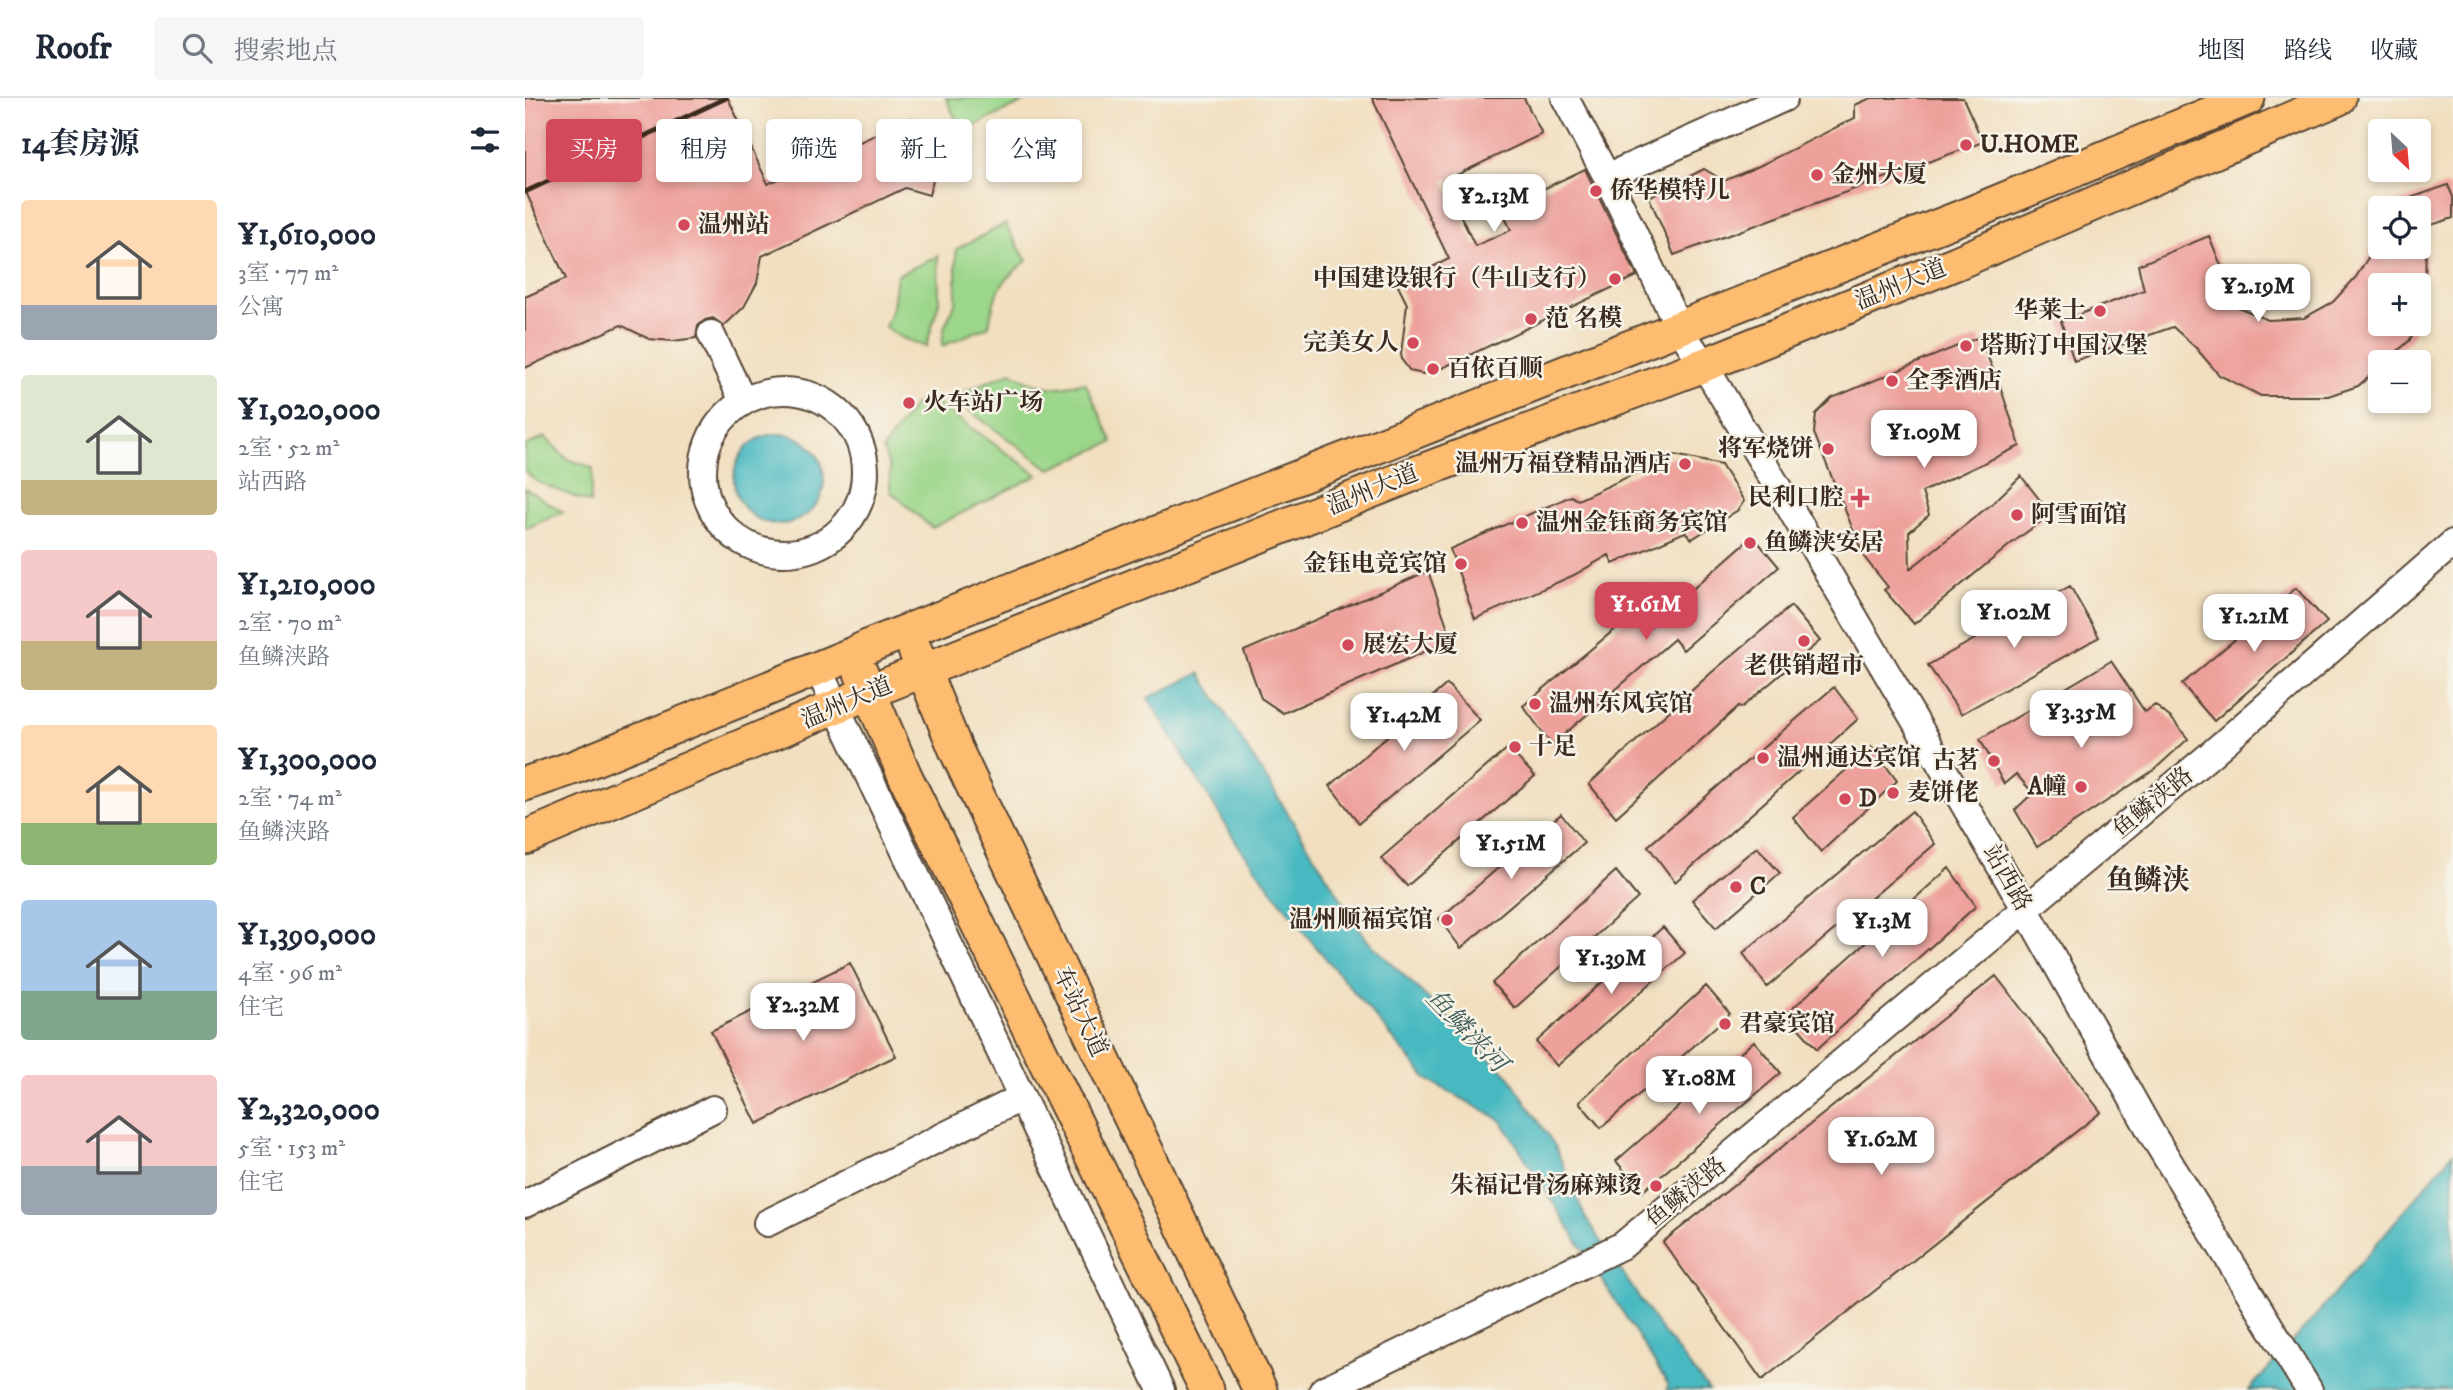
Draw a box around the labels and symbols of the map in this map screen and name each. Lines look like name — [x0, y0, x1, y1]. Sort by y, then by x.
north arrow — [2368, 119, 2431, 182]
place label: U.HOME — [1980, 130, 2079, 160]
marker: U.HOME — [1958, 137, 1974, 153]
place label: 金州大厦 — [1831, 160, 1927, 190]
marker: 金州大厦 — [1809, 167, 1825, 183]
pin: ¥2.13M — [1437, 174, 1551, 234]
place label: 侨华模特儿 — [1610, 176, 1730, 206]
marker: 侨华模特儿 — [1588, 183, 1604, 199]
place label: 温州站 — [698, 210, 770, 240]
marker: 温州站 — [676, 217, 692, 233]
street label: 温州大道 — [1851, 253, 1951, 317]
place label: 中国建设银行（牛山支行） — [1313, 264, 1601, 294]
pin: ¥2.19M — [2201, 264, 2315, 324]
marker: 中国建设银行（牛山支行） — [1607, 271, 1623, 287]
place label: 华莱士 — [2014, 296, 2086, 326]
marker: 华莱士 — [2092, 303, 2108, 319]
place label: 范 名模 — [1545, 304, 1622, 334]
marker: 范 名模 — [1523, 311, 1539, 327]
place label: 完美女人 — [1303, 328, 1399, 358]
place label: 塔斯汀中国汉堡 — [1980, 331, 2148, 361]
marker: 完美女人 — [1405, 335, 1421, 351]
marker: 塔斯汀中国汉堡 — [1958, 338, 1974, 354]
place label: 百依百顺 — [1447, 354, 1543, 384]
marker: 百依百顺 — [1425, 361, 1441, 377]
place label: 全季酒店 — [1906, 366, 2002, 396]
marker: 全季酒店 — [1884, 373, 1900, 389]
place label: 火车站广场 — [923, 388, 1043, 418]
marker: 火车站广场 — [901, 395, 917, 411]
pin: ¥1.09M — [1867, 410, 1981, 470]
place label: 将军烧饼 — [1718, 434, 1814, 464]
marker: 将军烧饼 — [1820, 441, 1836, 457]
place label: 温州万福登精品酒店 — [1455, 449, 1671, 479]
marker: 温州万福登精品酒店 — [1677, 456, 1693, 472]
street label: 温州大道 — [1323, 458, 1423, 522]
place label: 民利口腔 — [1748, 483, 1844, 513]
marker: 民利口腔 — [1850, 488, 1870, 508]
place label: 阿雪面馆 — [2031, 500, 2127, 530]
marker: 阿雪面馆 — [2009, 507, 2025, 523]
place label: 温州金钰商务宾馆 — [1536, 508, 1728, 538]
marker: 温州金钰商务宾馆 — [1514, 515, 1530, 531]
place label: 鱼鳞浃安居 — [1764, 528, 1884, 558]
marker: 鱼鳞浃安居 — [1742, 535, 1758, 551]
place label: 金钰电竞宾馆 — [1303, 549, 1447, 579]
marker: 金钰电竞宾馆 — [1453, 556, 1469, 572]
pin: ¥1.61M — [1589, 582, 1703, 642]
pin: ¥1.02M — [1957, 590, 2071, 650]
pin: ¥1.21M — [2197, 594, 2311, 654]
place label: 展宏大厦 — [1362, 630, 1458, 660]
marker: 老供销超市 — [1796, 633, 1812, 649]
marker: 展宏大厦 — [1340, 637, 1356, 653]
place label: 老供销超市 — [1744, 651, 1864, 681]
street label: 温州大道 — [797, 670, 897, 736]
place label: 温州东风宾馆 — [1549, 689, 1693, 719]
pin: ¥3.35M — [2024, 690, 2138, 750]
pin: ¥1.42M — [1347, 694, 1461, 753]
marker: 温州东风宾馆 — [1527, 696, 1543, 712]
place label: 十足 — [1529, 732, 1577, 762]
marker: 十足 — [1507, 739, 1523, 755]
place label: 温州通达宾馆 — [1777, 743, 1921, 773]
place label: 古茗 — [1932, 746, 1980, 776]
marker: 温州通达宾馆 — [1755, 750, 1771, 766]
marker: 古茗 — [1986, 753, 2002, 769]
street label: 鱼鳞浃路 — [2107, 761, 2199, 845]
place label: A幢 — [2027, 772, 2067, 802]
place label: 麦饼佬 — [1907, 778, 1979, 808]
marker: A幢 — [2073, 779, 2089, 795]
place label: D — [1859, 784, 1877, 814]
marker: 麦饼佬 — [1885, 785, 1901, 801]
marker: D — [1837, 791, 1853, 807]
pin: ¥1.51M — [1454, 822, 1568, 881]
street label: 站西路 — [1976, 839, 2038, 917]
district label: 鱼鳞浃 — [2106, 863, 2190, 898]
place label: C — [1750, 872, 1766, 902]
marker: C — [1728, 879, 1744, 895]
pin: ¥1.3M — [1833, 900, 1931, 959]
place label: 温州顺福宾馆 — [1289, 905, 1433, 935]
marker: 温州顺福宾馆 — [1439, 912, 1455, 928]
pin: ¥1.39M — [1554, 936, 1668, 996]
street label: 车站大道 — [1046, 962, 1114, 1062]
water label: 鱼鳞浃河 — [1418, 982, 1517, 1083]
pin: ¥2.32M — [746, 984, 860, 1043]
place label: 君豪宾馆 — [1739, 1009, 1835, 1039]
marker: 君豪宾馆 — [1717, 1016, 1733, 1032]
pin: ¥1.08M — [1642, 1056, 1756, 1116]
pin: ¥1.62M — [1824, 1118, 1938, 1177]
street label: 鱼鳞浃路 — [1640, 1151, 1732, 1235]
place label: 朱福记骨汤麻辣烫 — [1450, 1171, 1642, 1201]
marker: 朱福记骨汤麻辣烫 — [1648, 1178, 1664, 1194]

